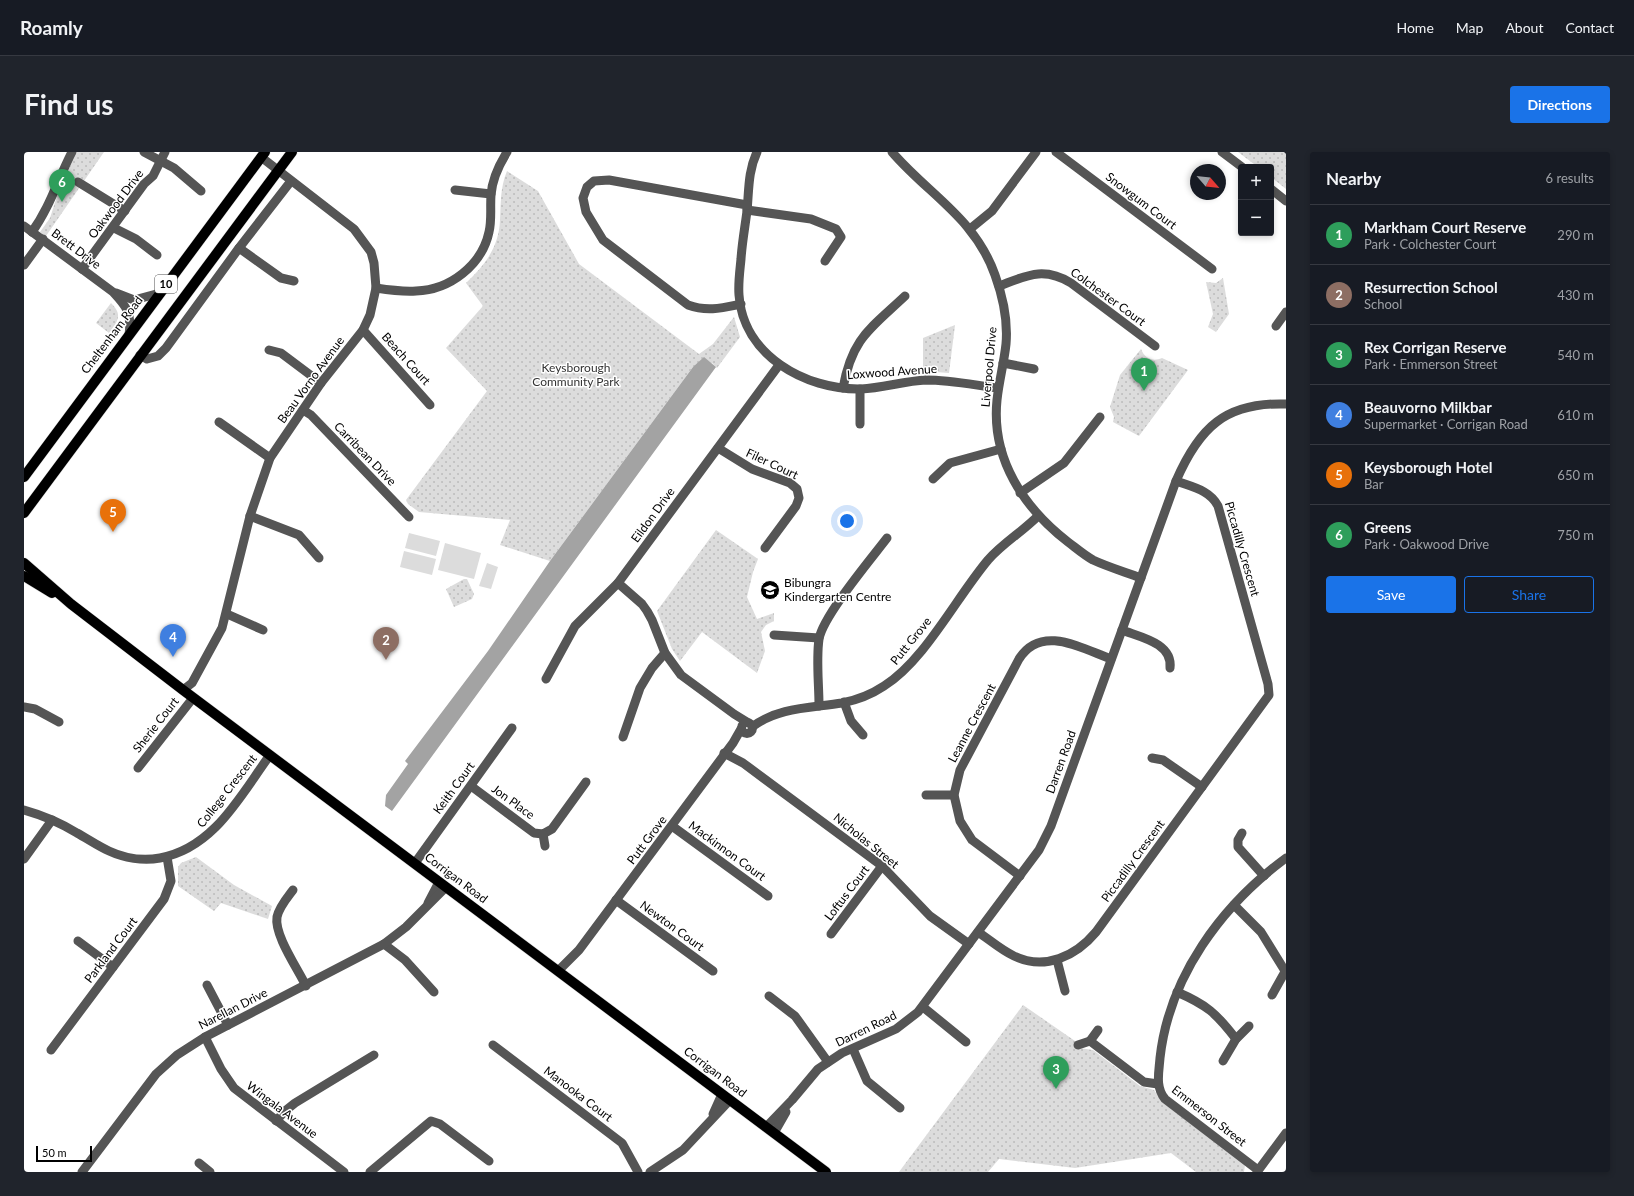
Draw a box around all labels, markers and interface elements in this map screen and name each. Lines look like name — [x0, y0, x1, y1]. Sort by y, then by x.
text: Roamly — [20, 16, 83, 39]
text: Home — [1396, 19, 1434, 36]
text: Map — [1456, 19, 1483, 36]
text: About — [1505, 19, 1543, 36]
text: Contact — [1565, 19, 1614, 36]
button: Directions — [1510, 86, 1610, 123]
text: Find us — [24, 87, 114, 121]
north arrow — [1190, 164, 1226, 200]
map controls — [1238, 164, 1274, 236]
button: + — [1238, 164, 1274, 200]
street label: Oakwood Drive — [85, 166, 147, 241]
text: Nearby — [1326, 168, 1381, 189]
pin: 6 — [49, 169, 75, 202]
street label: Snowgum Court — [1103, 169, 1180, 233]
text: 6 results — [1546, 170, 1594, 186]
button: − — [1238, 200, 1274, 236]
text: Markham Court Reserve — [1364, 218, 1526, 236]
street label: Brett Drive — [49, 225, 104, 272]
text: 1 — [1335, 227, 1343, 243]
text: 290 m — [1557, 227, 1594, 243]
text: Park · Colchester Court — [1364, 236, 1496, 252]
street label: Colchester Court — [1068, 264, 1149, 329]
road number: 10 — [155, 275, 177, 293]
text: Resurrection School — [1364, 278, 1498, 296]
text: 2 — [1335, 287, 1343, 303]
text: 430 m — [1557, 287, 1594, 303]
street label: Cheltenham Road — [78, 293, 146, 377]
text: School — [1364, 296, 1402, 312]
street label: Liverpool Drive — [978, 326, 999, 408]
street label: Beach Court — [379, 329, 434, 389]
street label: Beau Vorno Avenue — [274, 333, 347, 426]
text: Rex Corrigan Reserve — [1364, 338, 1507, 356]
text: 3 — [1335, 347, 1343, 363]
text: 540 m — [1557, 347, 1594, 363]
text: Park · Emmerson Street — [1364, 356, 1498, 372]
pin: 1 — [1131, 358, 1157, 391]
park label: Keysborough Community Park — [532, 360, 621, 389]
street label: Loxwood Avenue — [846, 361, 938, 382]
text: Beauvorno Milkbar — [1364, 398, 1492, 416]
text: 4 — [1335, 407, 1343, 423]
text: 610 m — [1557, 407, 1594, 423]
text: Supermarket · Corrigan Road — [1364, 416, 1528, 432]
street label: Carribean Drive — [331, 419, 400, 489]
street label: Filer Court — [744, 445, 801, 482]
text: Keysborough Hotel — [1364, 458, 1493, 476]
text: 5 — [1335, 467, 1343, 483]
text: 650 m — [1557, 467, 1594, 483]
text: Bar — [1364, 476, 1384, 492]
street label: Eildon Drive — [628, 484, 678, 545]
pin: 5 — [100, 499, 126, 532]
street label: Piccadilly Crescent — [1222, 500, 1263, 599]
your location — [837, 511, 857, 531]
text: Greens — [1364, 518, 1411, 536]
text: 6 — [1335, 527, 1343, 543]
text: 750 m — [1557, 527, 1594, 543]
text: Park · Oakwood Drive — [1364, 536, 1489, 552]
place label: Bibungra Kindergarten Centre — [784, 575, 891, 604]
button: Save — [1326, 576, 1456, 613]
button: Share — [1464, 576, 1594, 613]
school or university icon: Bibungra Kindergarten Centre — [759, 579, 781, 601]
street label: Putt Grove — [887, 614, 934, 668]
pin: 4 — [160, 624, 186, 657]
pin: 2 — [373, 627, 399, 660]
street label: Leanne Crescent — [944, 680, 999, 765]
street label: Sherie Court — [129, 693, 182, 755]
street label: Darren Road — [1042, 728, 1079, 795]
street label: College Crescent — [193, 751, 260, 830]
street label: Keith Court — [430, 758, 478, 817]
street label: Jon Place — [489, 781, 538, 822]
street label: Nicholas Street — [831, 810, 903, 872]
street label: Putt Grove — [623, 812, 670, 867]
street label: Piccadilly Crescent — [1098, 816, 1168, 905]
street label: Mackinnon Court — [686, 818, 769, 884]
street label: Corrigan Road — [422, 849, 491, 906]
street label: Loftus Court — [821, 861, 873, 923]
street label: Newton Court — [637, 897, 708, 954]
street label: Parkland Court — [81, 913, 141, 986]
street label: Narellan Drive — [196, 985, 270, 1032]
street label: Darren Road — [833, 1007, 899, 1050]
street label: Corrigan Road — [681, 1043, 750, 1100]
pin: 3 — [1043, 1056, 1069, 1089]
street label: Manooka Court — [541, 1063, 616, 1125]
street label: Wingala Avenue — [244, 1078, 321, 1141]
street label: Emmerson Street — [1169, 1082, 1250, 1150]
scale bar — [36, 1144, 92, 1163]
text: 50 m — [42, 1146, 67, 1159]

